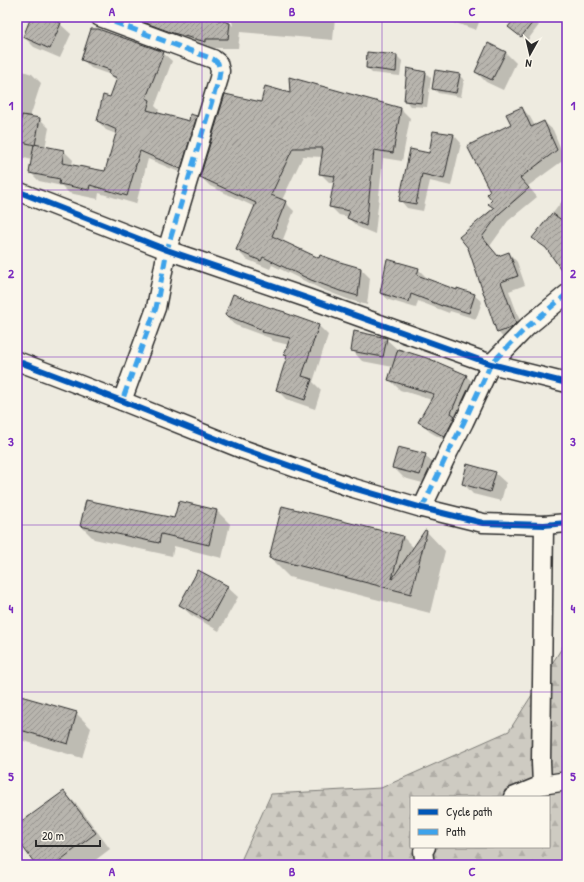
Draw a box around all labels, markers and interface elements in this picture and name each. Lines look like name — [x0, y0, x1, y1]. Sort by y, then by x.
text: A — [109, 2, 116, 20]
text: B — [289, 2, 296, 20]
text: C — [468, 2, 476, 20]
north arrow — [510, 34, 550, 74]
text: N — [525, 57, 532, 71]
text: 1 — [9, 96, 14, 114]
text: 1 — [571, 96, 576, 114]
text: 2 — [8, 264, 15, 282]
text: 2 — [570, 264, 577, 282]
text: 3 — [8, 432, 14, 450]
text: 3 — [570, 432, 576, 450]
text: 4 — [9, 599, 14, 617]
text: 4 — [571, 599, 576, 617]
text: 5 — [8, 767, 14, 785]
text: 5 — [570, 767, 576, 785]
legend — [410, 796, 550, 848]
text: Cycle path — [446, 803, 492, 820]
scale bar — [36, 822, 100, 848]
text: Path — [446, 823, 466, 840]
text: 20 m — [42, 827, 64, 844]
text: A — [109, 862, 116, 880]
text: B — [289, 862, 296, 880]
text: C — [468, 862, 476, 880]

